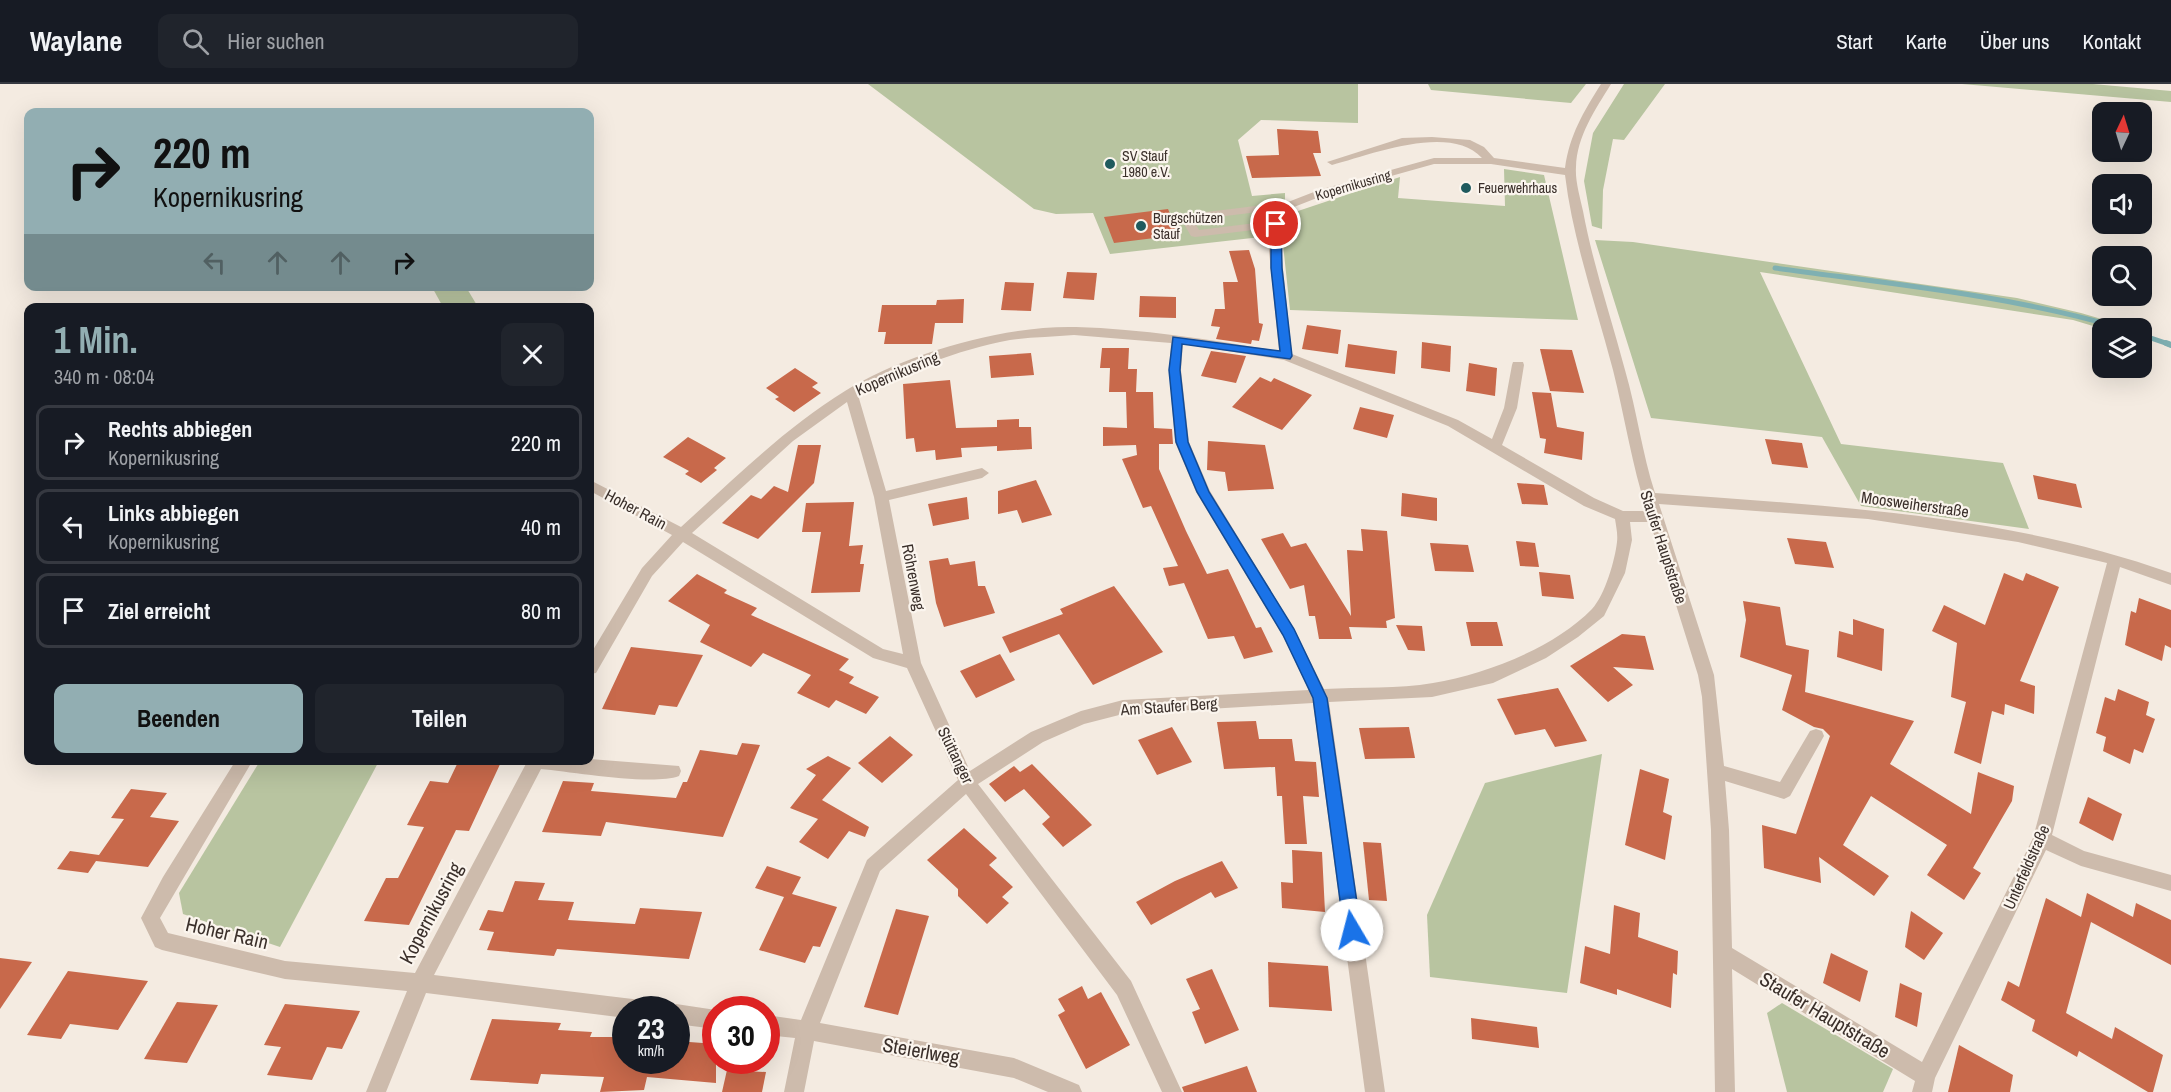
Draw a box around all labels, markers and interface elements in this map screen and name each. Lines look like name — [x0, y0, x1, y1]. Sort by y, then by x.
search box — [158, 14, 578, 68]
text: Waylane — [30, 22, 122, 60]
icon: search — [179, 25, 212, 58]
text: Hier suchen — [227, 26, 325, 56]
text: Start — [1836, 27, 1873, 56]
text: Karte — [1906, 27, 1947, 56]
text: Über uns — [1980, 27, 2050, 56]
text: Kontakt — [2083, 27, 2141, 56]
north arrow — [2092, 102, 2152, 162]
map controls — [2092, 102, 2152, 378]
text: 220 m — [153, 125, 251, 181]
icon: right — [54, 132, 132, 210]
place label: SV Stauf 1980 e.V. — [1122, 147, 1170, 181]
marker: SV Stauf 1980 e.V. — [1103, 157, 1117, 171]
street label: Kopernikusring — [1313, 165, 1393, 204]
button: sound — [2092, 174, 2152, 234]
text: Kopernikusring — [153, 179, 303, 215]
place label: Feuerwehrhaus — [1478, 179, 1557, 197]
marker: Feuerwehrhaus — [1459, 181, 1473, 195]
pin — [1250, 198, 1301, 249]
icon: arrive — [1259, 207, 1292, 240]
place label: Burgschützen Stauf — [1153, 209, 1223, 243]
marker: Burgschützen Stauf — [1134, 219, 1148, 233]
icon: left — [198, 246, 231, 279]
icon: ahead — [261, 246, 294, 279]
icon: ahead — [324, 246, 357, 279]
icon: right — [387, 246, 420, 279]
button: search — [2092, 246, 2152, 306]
text: 1 Min. — [54, 316, 138, 364]
button: layers — [2092, 318, 2152, 378]
button: close — [501, 323, 564, 386]
street label: Kopernikusring — [852, 345, 943, 401]
text: 340 m · 08:04 — [54, 363, 154, 390]
text: Rechts abbiegen — [108, 414, 252, 444]
icon: right — [57, 426, 90, 459]
text: 220 m — [511, 428, 561, 458]
text: Kopernikusring — [108, 444, 219, 471]
street label: Hoher Rain — [601, 484, 671, 534]
street label: Moosweiherstraße — [1860, 486, 1970, 522]
street label: Staufer Hauptstraße — [1635, 487, 1693, 607]
text: Links abbiegen — [108, 498, 239, 528]
icon: left — [57, 510, 90, 543]
text: 40 m — [521, 512, 561, 542]
text: Kopernikusring — [108, 528, 219, 555]
street label: Röhrenweg — [897, 542, 931, 613]
icon: arrive — [57, 594, 90, 627]
text: Ziel erreicht — [108, 596, 210, 626]
text: 80 m — [521, 596, 561, 626]
button: Beenden — [54, 684, 303, 753]
button: Teilen — [315, 684, 564, 753]
street label: Am Staufer Berg — [1119, 692, 1219, 720]
street label: Stüttanger — [933, 723, 979, 788]
street label: Unterfeldstraße — [1998, 821, 2054, 913]
street label: Kopernikusring — [393, 857, 469, 968]
position arrow — [1320, 898, 1384, 962]
street label: Hoher Rain — [183, 910, 271, 955]
street label: Staufer Hauptstraße — [1755, 965, 1896, 1064]
speed limit sign: 30 — [702, 996, 780, 1074]
text: 23 — [637, 1008, 665, 1048]
street label: Steierlweg — [881, 1030, 962, 1071]
text: km/h — [638, 1040, 664, 1061]

